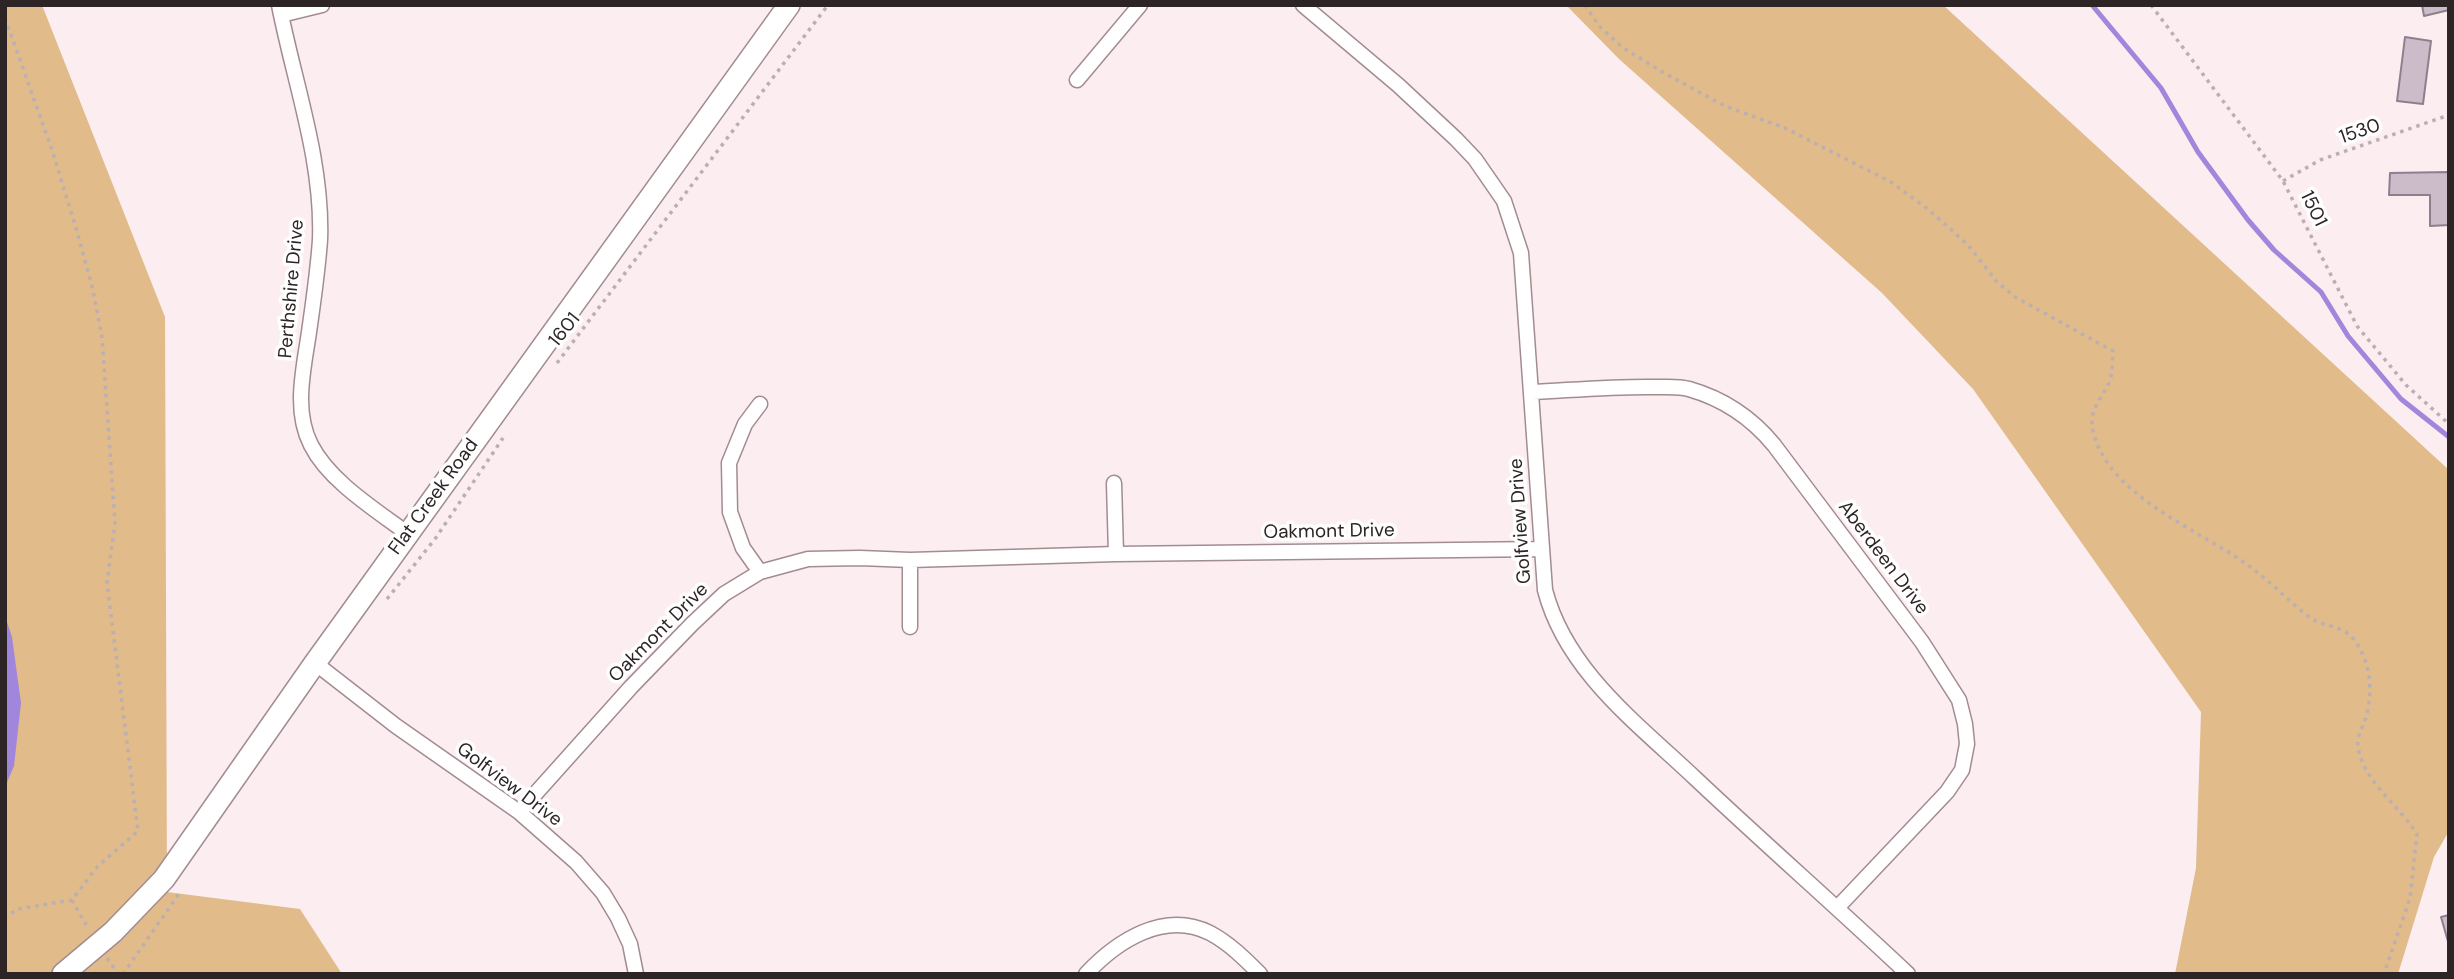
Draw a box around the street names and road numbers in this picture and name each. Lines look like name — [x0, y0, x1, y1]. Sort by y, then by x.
street label: 1530 — [2337, 114, 2383, 150]
street label: 1501 — [2295, 188, 2331, 230]
street label: Perthshire Drive — [275, 219, 309, 359]
street label: 1601 — [545, 309, 585, 351]
street label: Flat Creek Road — [384, 435, 484, 559]
street label: Golfview Drive — [1505, 457, 1537, 585]
street label: Aberdeen Drive — [1833, 497, 1933, 619]
street label: Oakmont Drive — [1263, 519, 1395, 545]
street label: Oakmont Drive — [605, 579, 713, 687]
street label: Golfview Drive — [452, 738, 566, 832]

